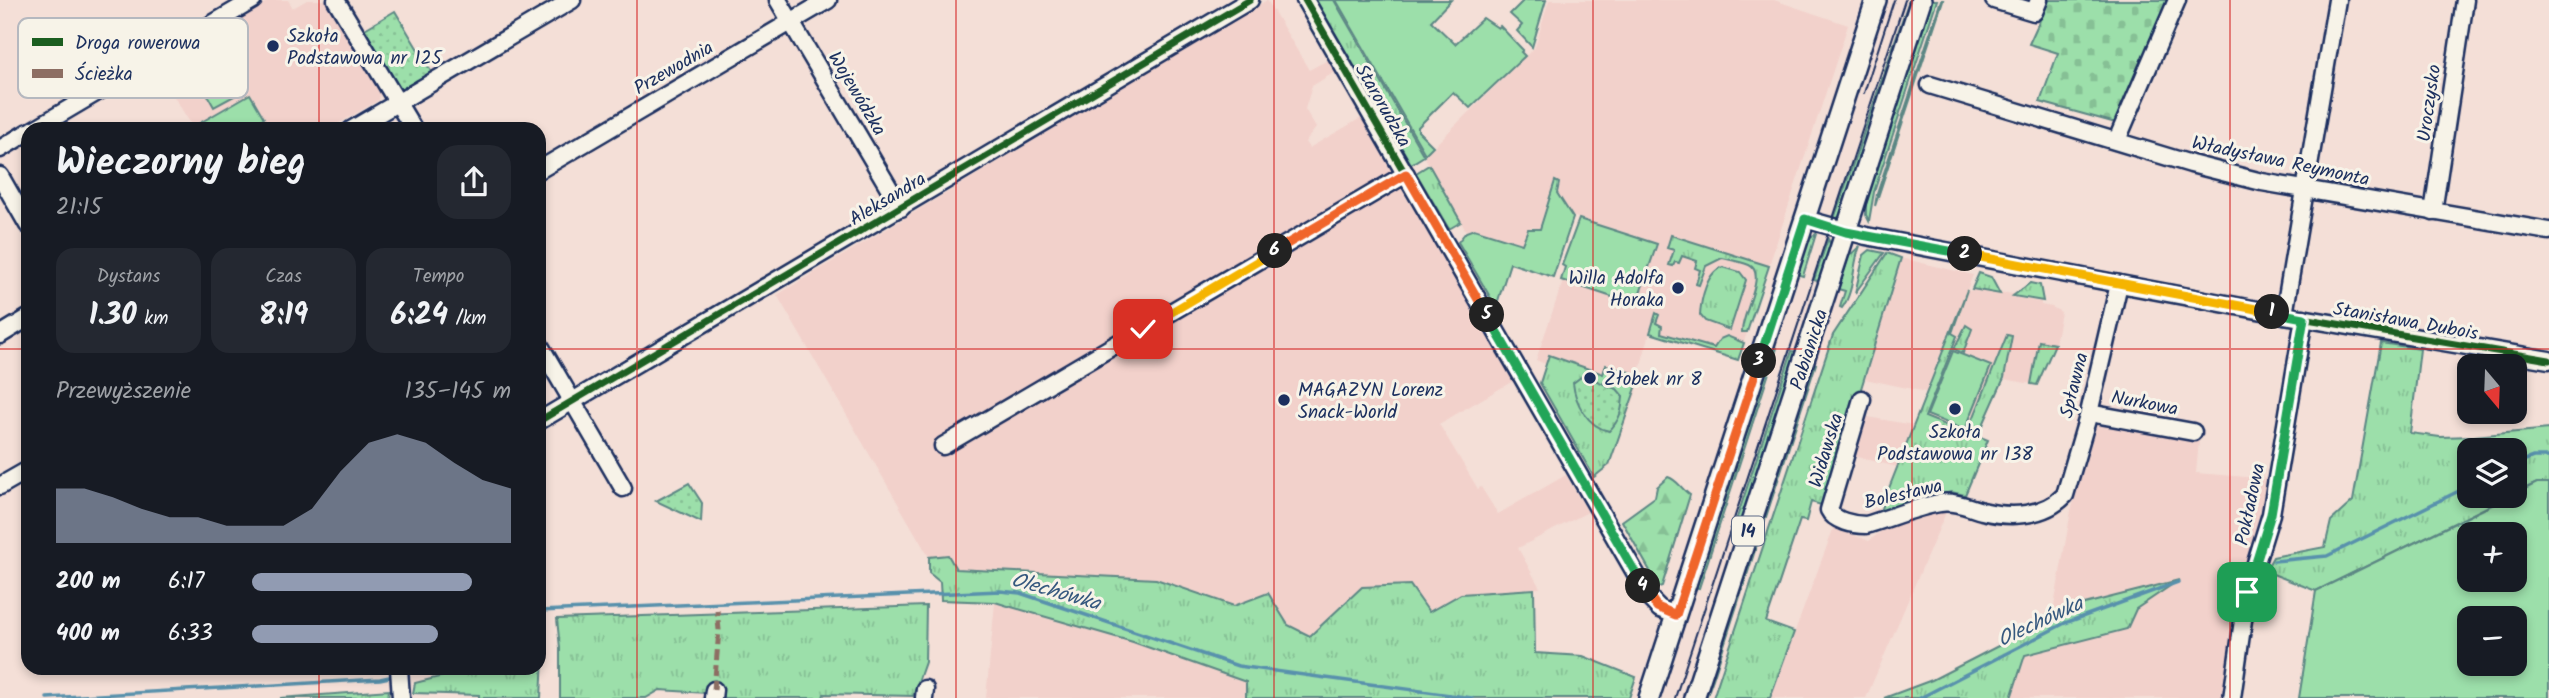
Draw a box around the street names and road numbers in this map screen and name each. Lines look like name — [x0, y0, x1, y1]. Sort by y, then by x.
street label: Przewodnia — [628, 34, 720, 104]
street label: Wojewódzka — [819, 46, 893, 142]
street label: Starorudzka — [1346, 59, 1418, 153]
street label: Uroczysko — [2410, 63, 2450, 144]
street label: Władysława Reymonta — [2189, 128, 2372, 195]
street label: Aleksandra — [844, 165, 932, 235]
street label: Stanisława Dubois — [2331, 294, 2481, 349]
street label: Pabianicka — [1783, 305, 1837, 394]
street label: Spławna — [2052, 349, 2098, 422]
street label: Nurkowa — [2109, 383, 2181, 425]
street label: Widawska — [1801, 410, 1852, 492]
street label: Pokładowa — [2228, 460, 2274, 548]
street label: Bolesława — [1861, 471, 1946, 519]
road number: 14 — [1732, 516, 1764, 546]

